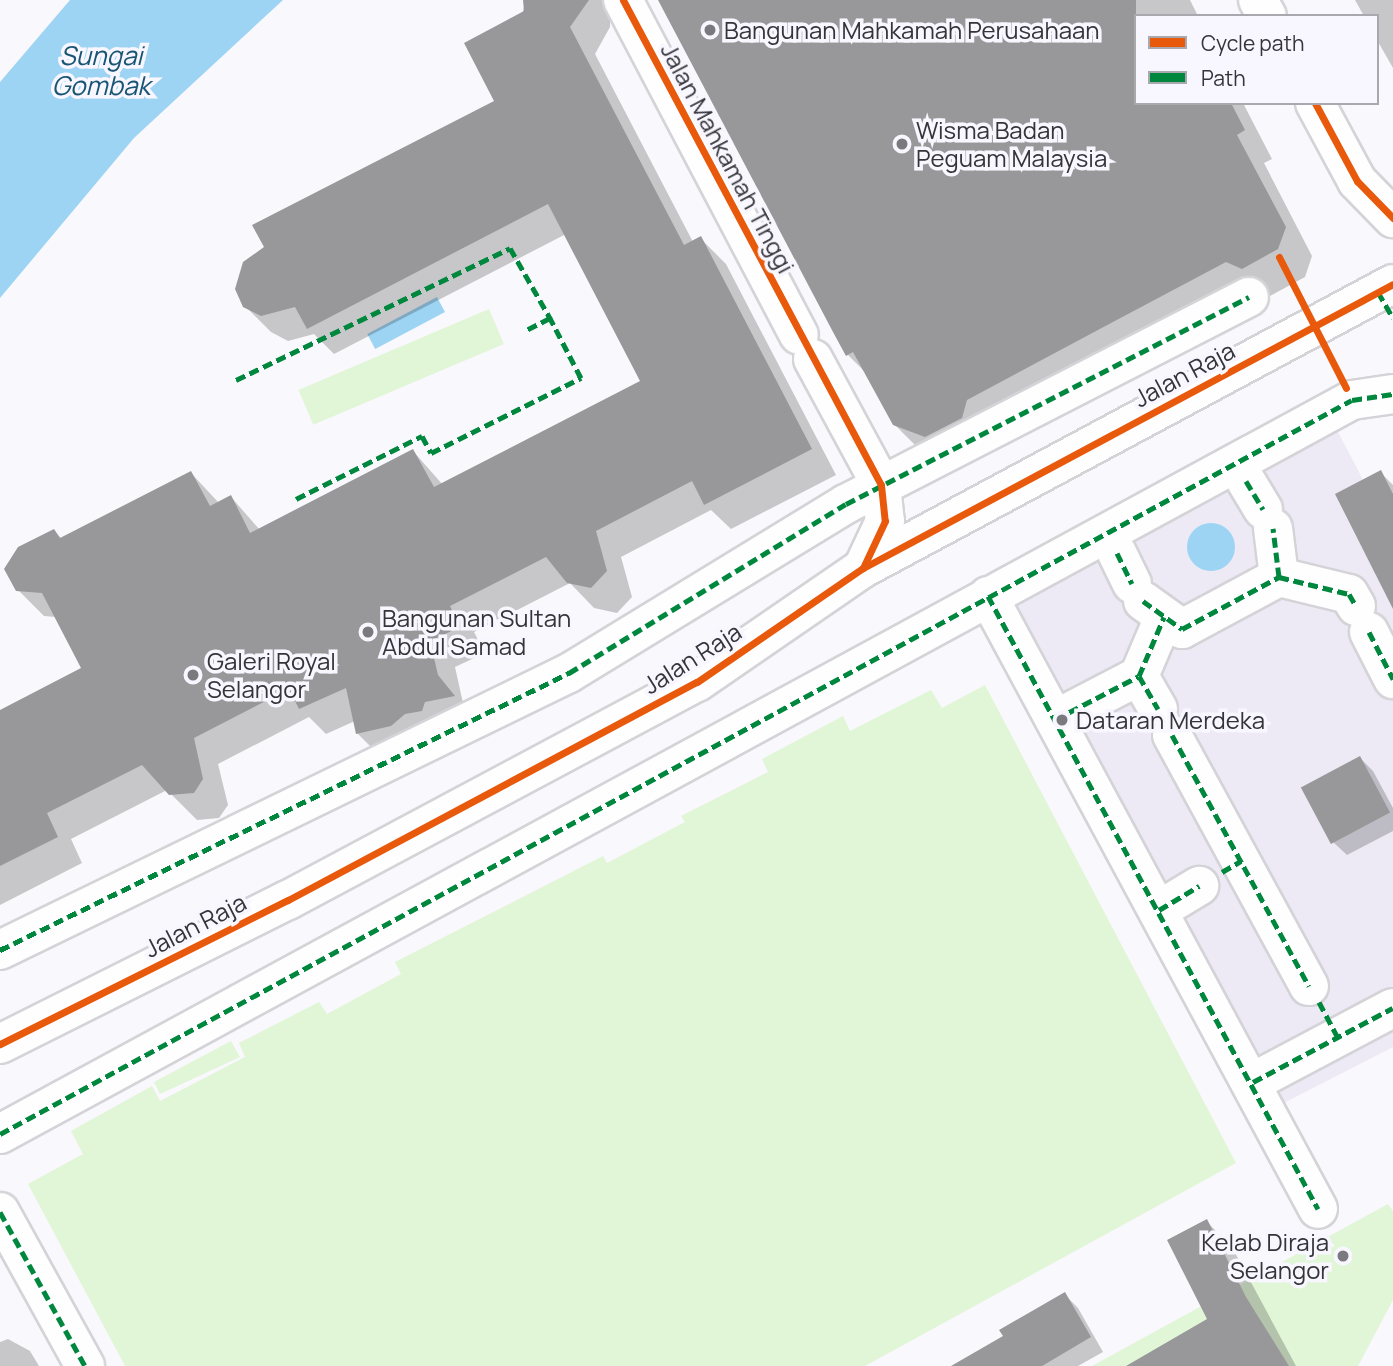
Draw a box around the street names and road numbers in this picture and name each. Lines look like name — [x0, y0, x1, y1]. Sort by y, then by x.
street label: Jalan Mahkamah Tinggi — [655, 38, 801, 278]
street label: Jalan Raja — [1129, 335, 1239, 413]
street label: Jalan Raja — [638, 617, 746, 699]
street label: Jalan Raja — [139, 887, 251, 963]

